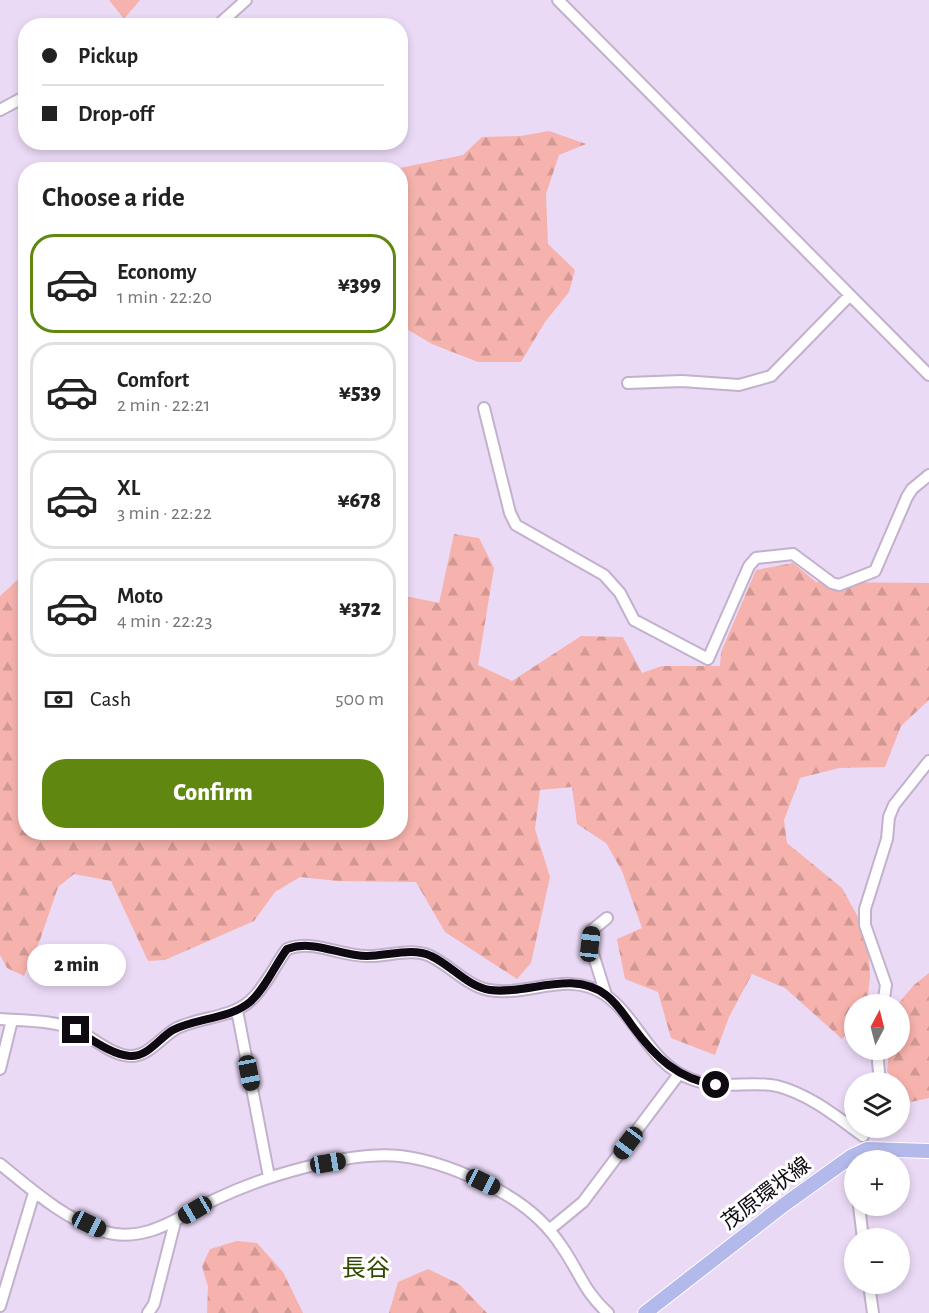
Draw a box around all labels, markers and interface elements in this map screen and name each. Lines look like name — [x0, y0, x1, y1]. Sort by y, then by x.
text: Pickup — [78, 45, 138, 67]
text: Drop-off — [78, 103, 154, 125]
text: Choose a ride — [42, 184, 185, 211]
icon: car — [45, 257, 99, 311]
text: Economy — [117, 261, 197, 283]
text: ¥399 — [338, 273, 381, 295]
text: 1 min · 22:20 — [117, 287, 212, 307]
icon: car — [45, 365, 99, 419]
text: Comfort — [117, 369, 189, 391]
text: ¥539 — [339, 381, 381, 403]
text: 2 min · 22:21 — [117, 395, 211, 415]
icon: car — [45, 473, 99, 527]
text: XL — [117, 477, 140, 499]
text: ¥678 — [337, 489, 381, 511]
text: 3 min · 22:22 — [117, 503, 212, 523]
icon: car — [45, 581, 99, 635]
text: Moto — [117, 585, 163, 607]
text: ¥372 — [339, 597, 381, 619]
text: 4 min · 22:23 — [117, 611, 212, 631]
icon: cash — [42, 683, 75, 716]
text: Cash — [90, 688, 131, 710]
text: 500 m — [335, 689, 384, 709]
button: Confirm — [42, 759, 384, 828]
car — [579, 925, 601, 963]
callout: 2 min — [26, 943, 125, 985]
text: 2 min — [54, 955, 99, 975]
north arrow — [844, 994, 910, 1060]
map controls — [844, 994, 910, 1294]
route end — [62, 1016, 89, 1043]
car — [237, 1054, 261, 1092]
route start — [702, 1071, 729, 1098]
button: layers — [844, 1072, 910, 1138]
car — [610, 1123, 646, 1163]
button: + — [844, 1150, 910, 1216]
car — [309, 1151, 347, 1175]
street label: 茂原環状線 — [717, 1153, 815, 1233]
car — [463, 1166, 503, 1198]
car — [175, 1193, 215, 1227]
car — [69, 1208, 109, 1240]
button: − — [844, 1228, 910, 1294]
district label: 長谷 — [342, 1256, 390, 1281]

